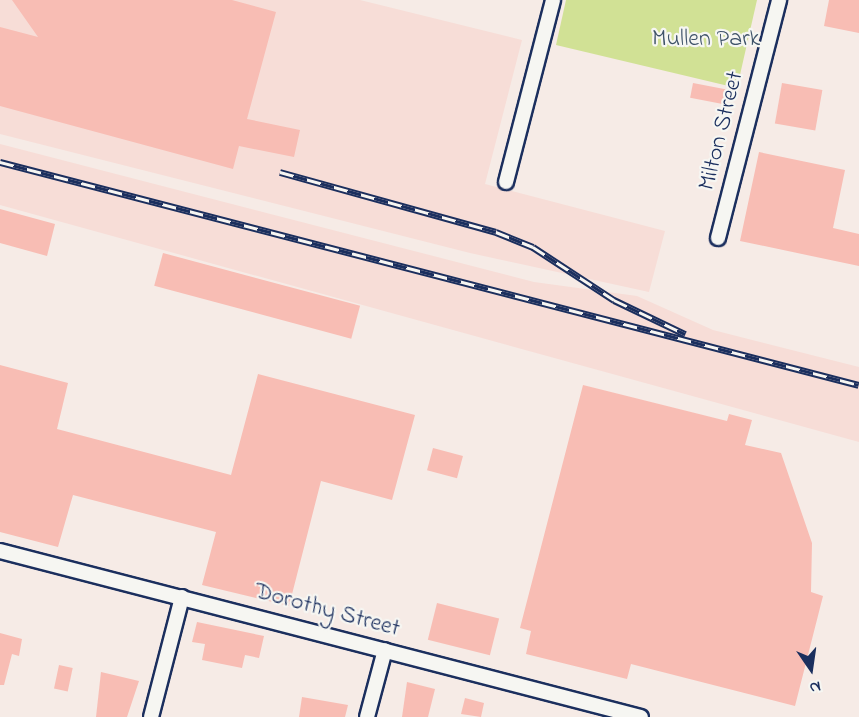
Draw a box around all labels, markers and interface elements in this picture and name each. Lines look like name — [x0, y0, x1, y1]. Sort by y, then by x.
park label: Mullen Park — [652, 26, 760, 54]
street label: Milton Street — [693, 68, 751, 194]
street label: Dorothy Street — [251, 578, 403, 644]
north arrow — [781, 639, 841, 699]
text: N — [807, 674, 823, 699]

